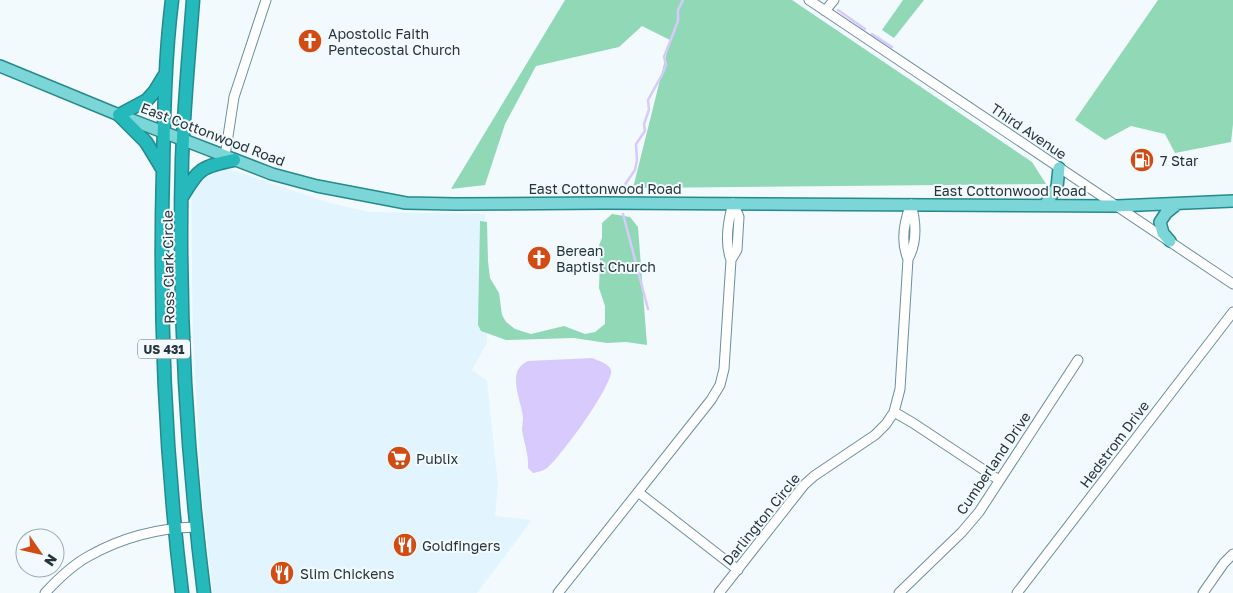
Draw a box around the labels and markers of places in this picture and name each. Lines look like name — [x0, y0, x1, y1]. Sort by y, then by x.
place label: Apostolic Faith Pentecostal Church — [328, 25, 460, 58]
church icon: Apostolic Faith Pentecostal Church — [297, 28, 323, 54]
fuel station icon: 7 Star — [1129, 147, 1155, 173]
place label: 7 Star — [1160, 152, 1199, 169]
place label: Berean Baptist Church — [556, 242, 656, 275]
church icon: Berean Baptist Church — [526, 245, 552, 271]
supermarket icon: Publix — [386, 445, 412, 471]
place label: Publix — [416, 450, 458, 467]
restaurant icon: Goldfingers — [392, 532, 418, 558]
place label: Goldfingers — [422, 537, 500, 554]
restaurant icon: Slim Chickens — [269, 560, 295, 586]
place label: Slim Chickens — [300, 565, 394, 582]

